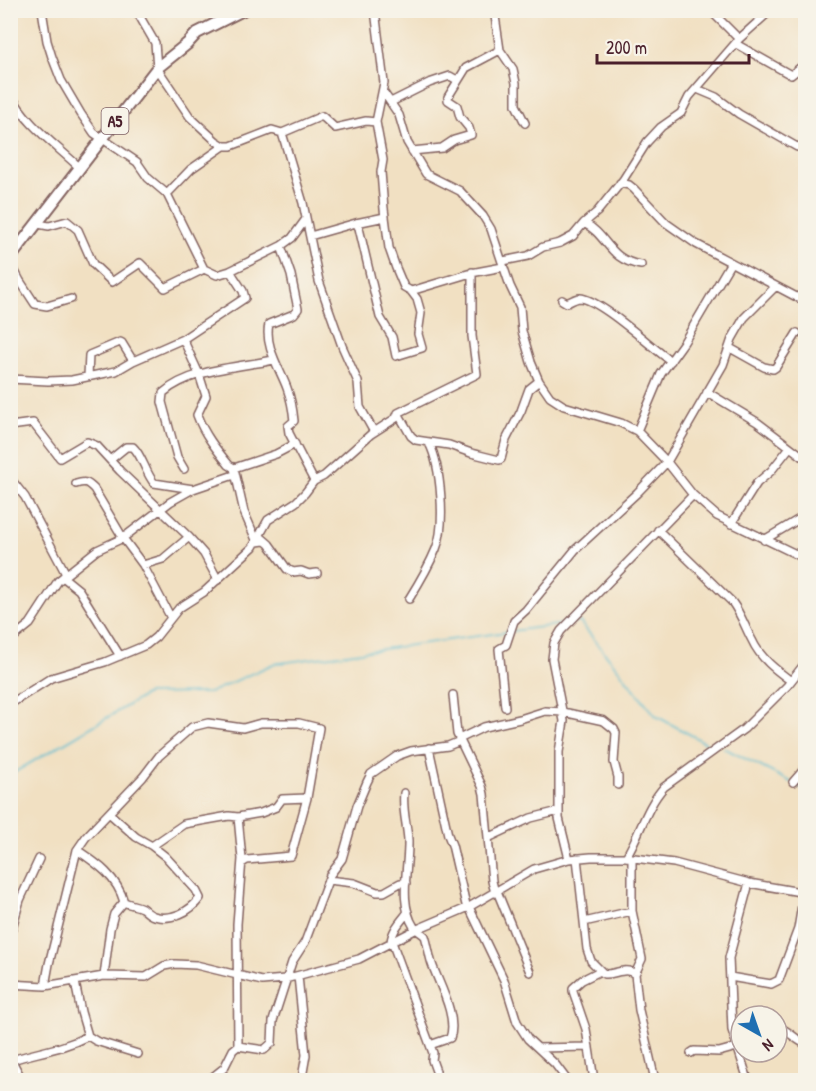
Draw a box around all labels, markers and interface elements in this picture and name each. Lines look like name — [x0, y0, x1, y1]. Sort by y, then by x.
scale bar — [597, 27, 748, 65]
text: 200 m — [606, 35, 647, 60]
road number: A5 — [102, 108, 128, 134]
north arrow — [729, 1004, 789, 1064]
text: N — [758, 1034, 779, 1057]

